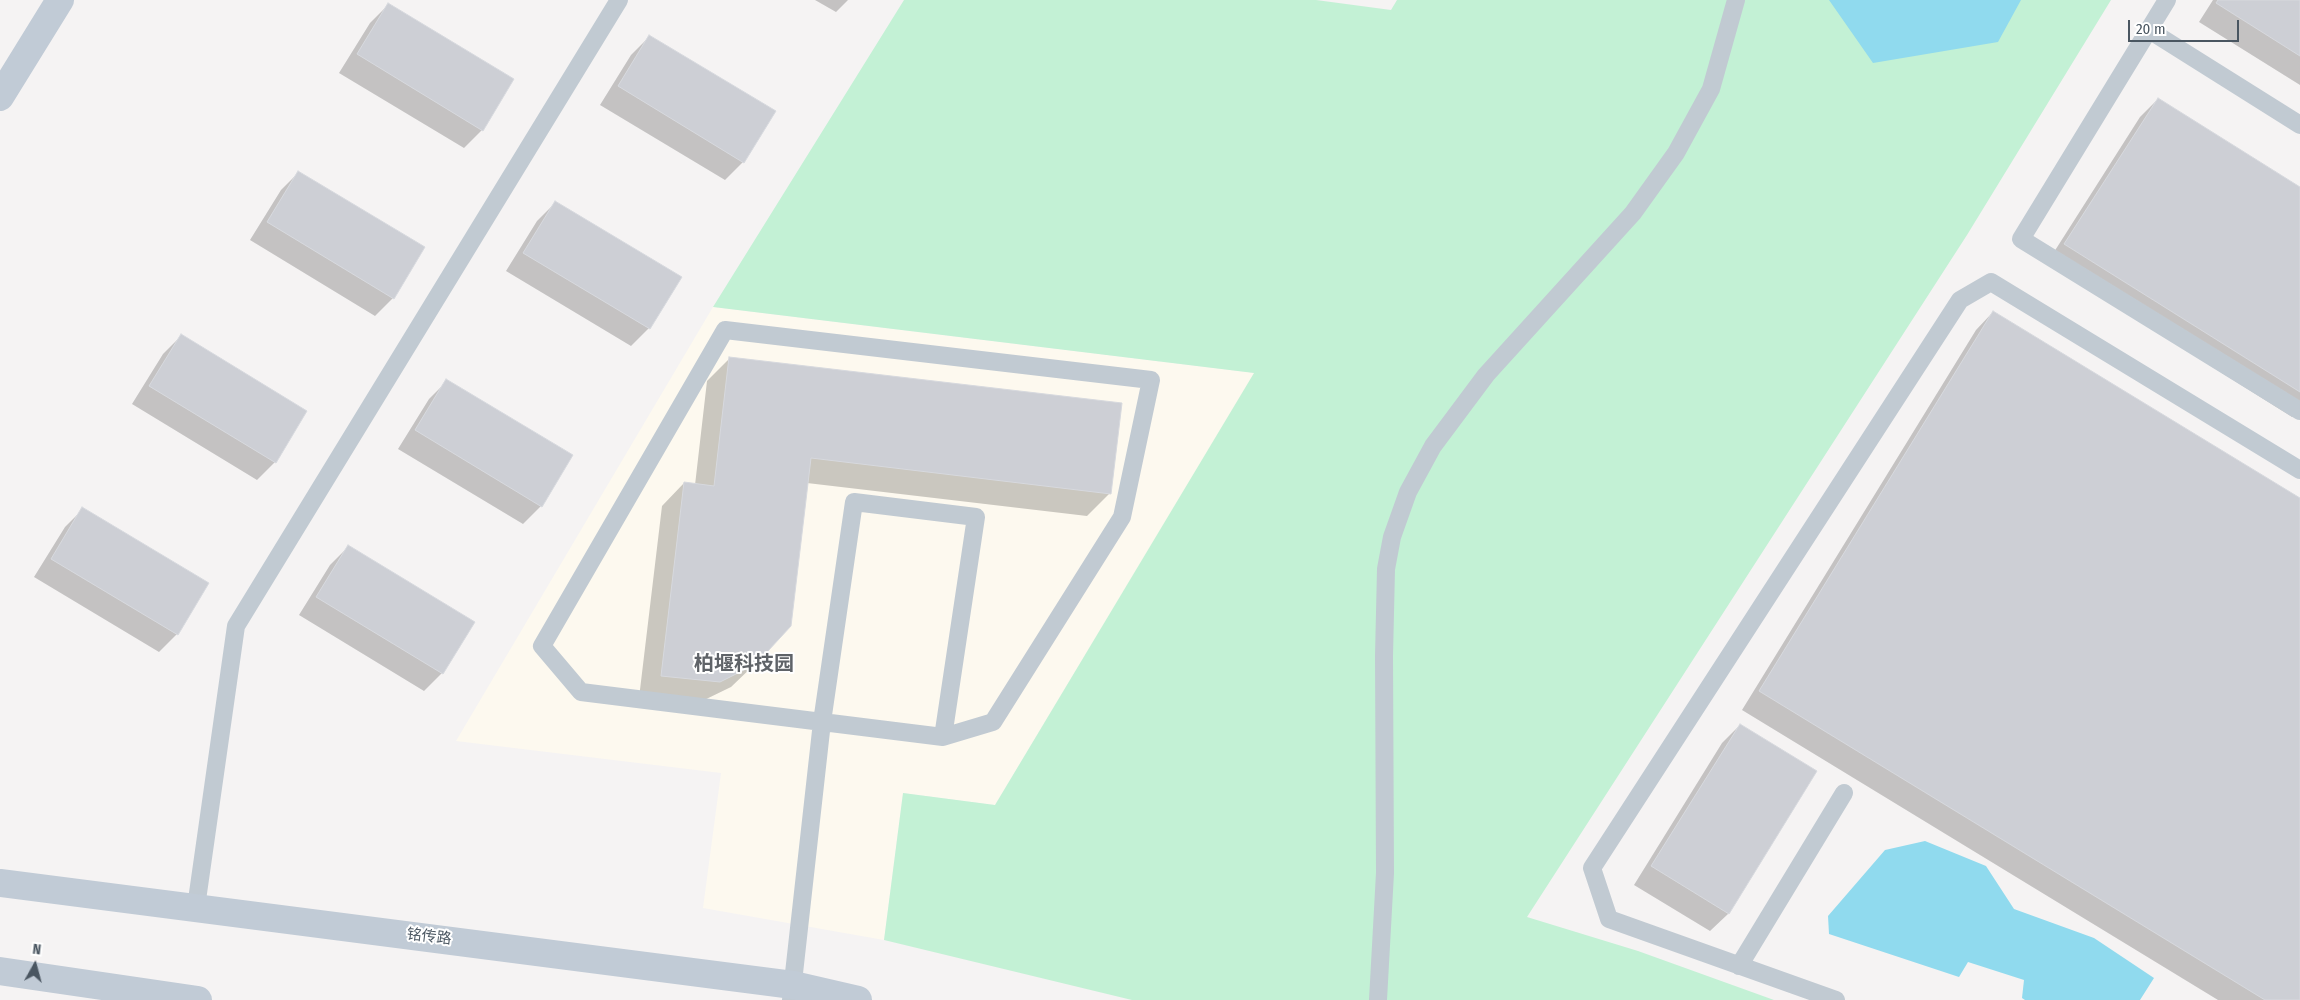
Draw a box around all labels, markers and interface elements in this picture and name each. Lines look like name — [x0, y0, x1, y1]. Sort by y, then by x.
scale bar — [2130, 10, 2241, 42]
text: 20 m — [2136, 20, 2166, 38]
district label: 柏堰科技园 — [694, 652, 794, 676]
street label: 铭传路 — [406, 925, 452, 949]
north arrow — [10, 940, 60, 990]
text: N — [32, 941, 42, 959]

